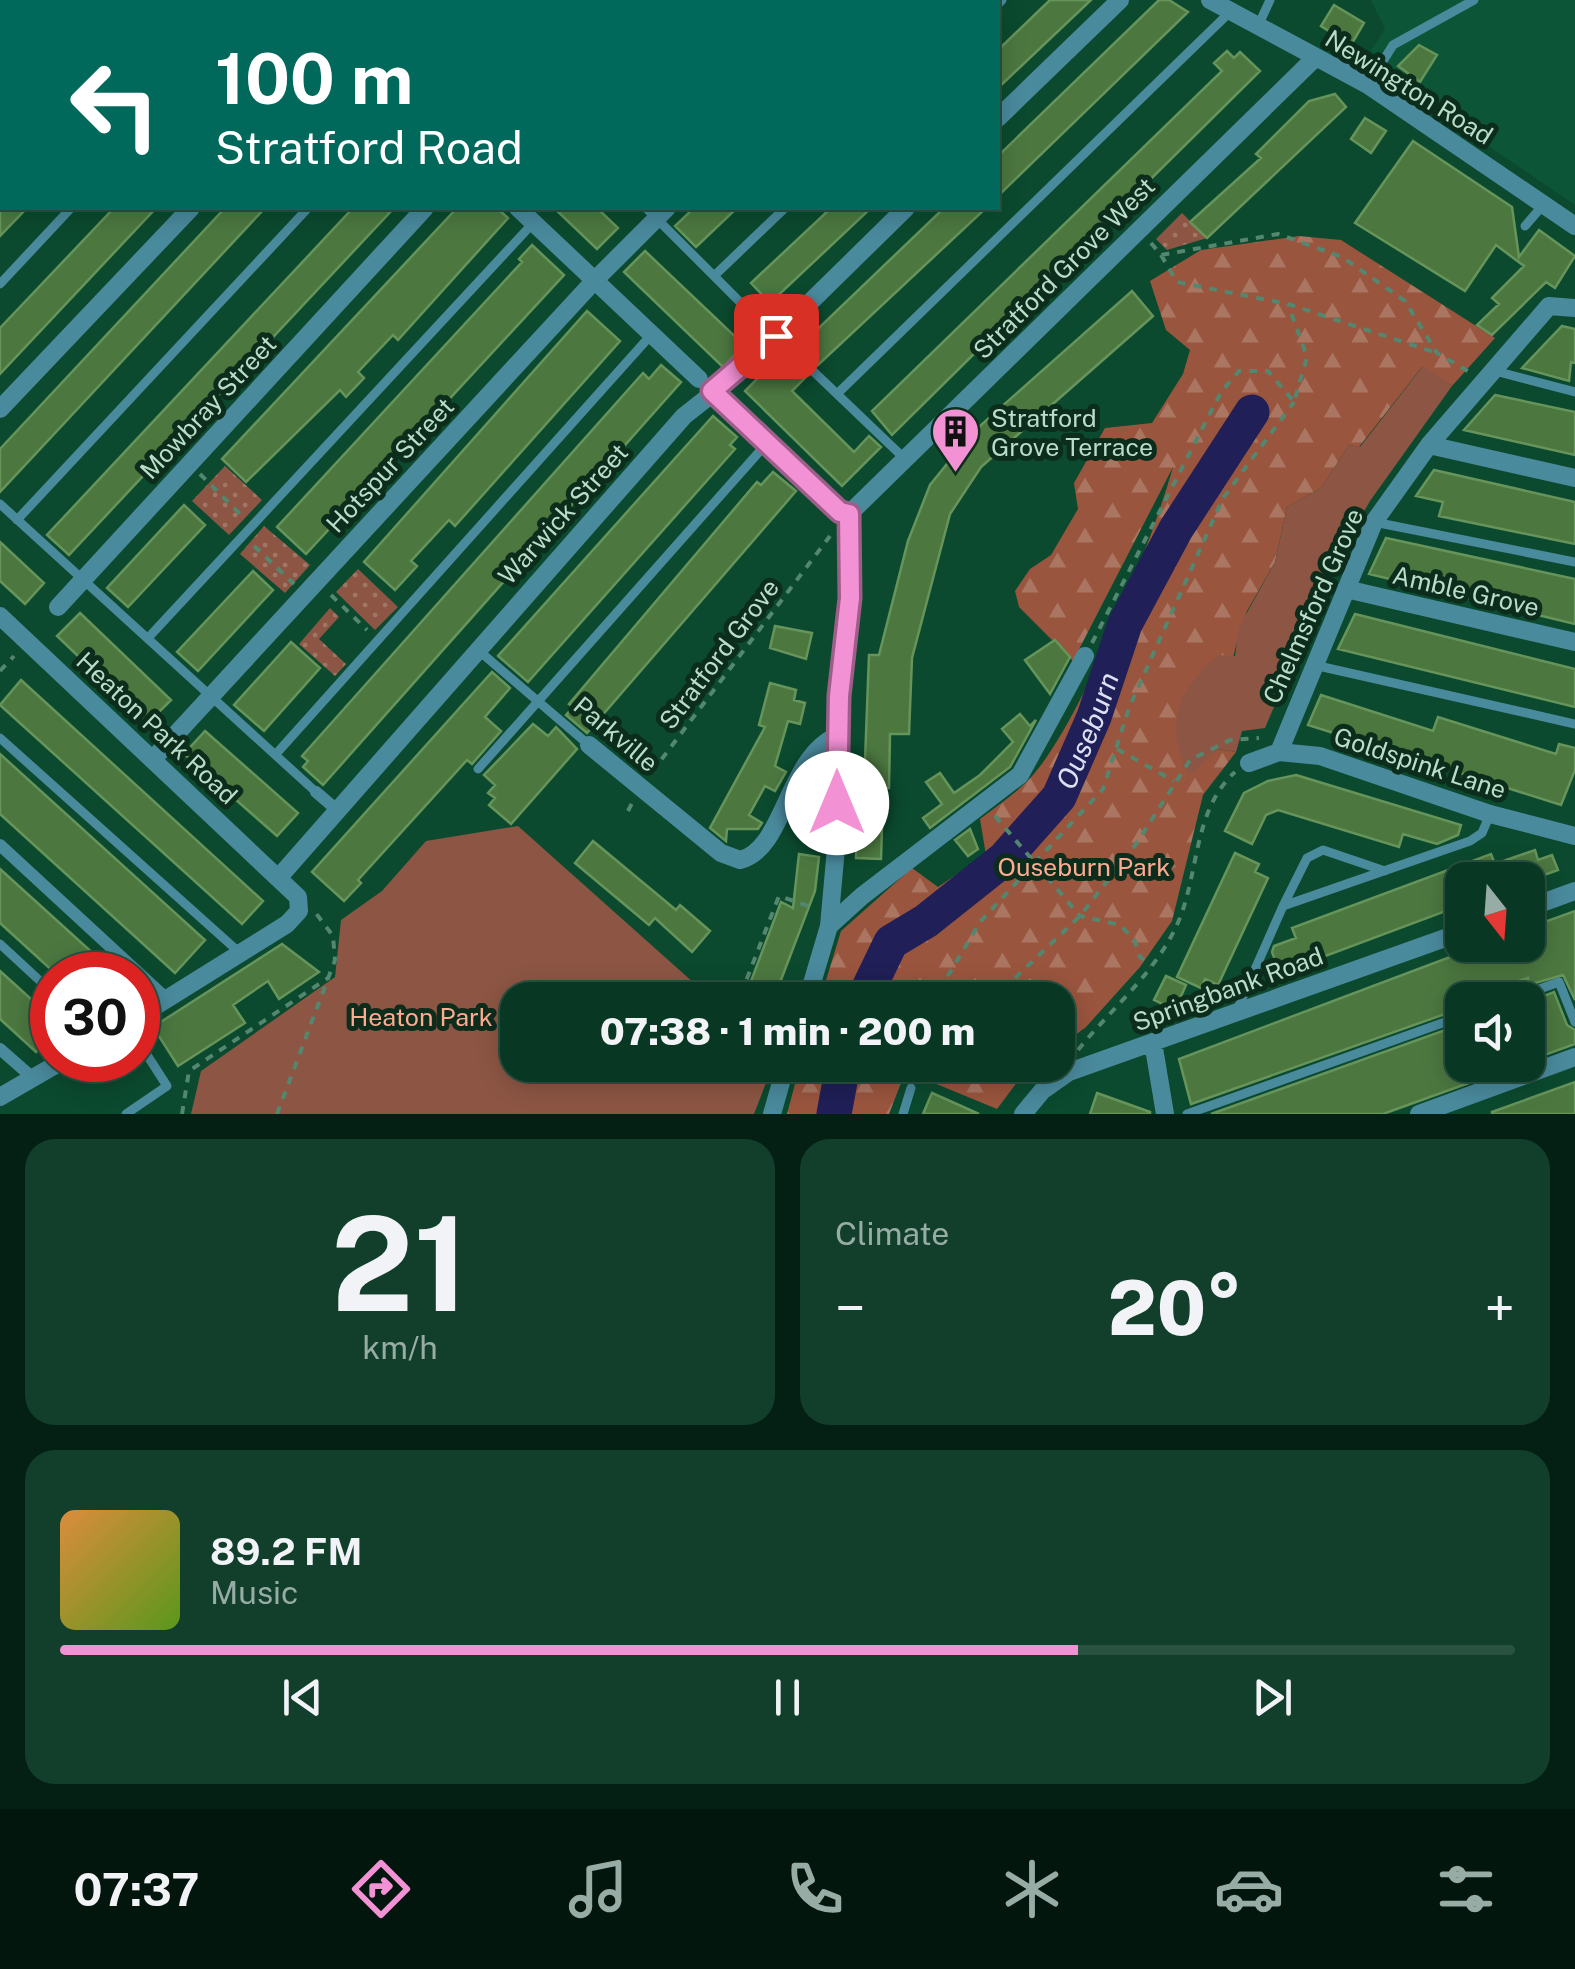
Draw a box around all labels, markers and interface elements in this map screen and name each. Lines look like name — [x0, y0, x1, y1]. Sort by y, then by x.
street label: Newington Road — [1320, 23, 1498, 151]
text: 100 m — [215, 37, 413, 120]
icon: left — [50, 40, 180, 170]
text: Stratford Road — [215, 121, 523, 174]
street label: Stratford Grove West — [967, 171, 1161, 365]
pin — [734, 294, 819, 379]
icon: arrive — [749, 309, 804, 364]
street label: Mowbray Street — [134, 329, 282, 485]
street label: Hotspur Street — [320, 391, 460, 539]
place label: Stratford Grove Terrace — [991, 403, 1153, 462]
building icon: Stratford Grove Terrace — [930, 406, 982, 474]
street label: Warwick Street — [492, 437, 634, 591]
street label: Chelmsford Grove — [1257, 504, 1369, 708]
street label: Amble Grove — [1390, 560, 1542, 622]
street label: Stratford Grove — [653, 573, 785, 735]
street label: Heaton Park Road — [70, 646, 244, 810]
water label: Ouseburn — [1048, 668, 1124, 794]
street label: Parkville — [568, 690, 664, 778]
street label: Goldspink Lane — [1330, 721, 1510, 805]
position arrow — [785, 751, 889, 855]
park label: Ouseburn Park — [998, 852, 1170, 882]
north arrow — [1445, 862, 1545, 962]
map controls — [1445, 862, 1545, 1082]
street label: Springbank Road — [1129, 941, 1327, 1037]
speed limit sign: 30 — [30, 952, 160, 1082]
button: sound — [1445, 982, 1545, 1082]
park label: Heaton Park — [349, 1002, 493, 1032]
text: 07:38 · 1 min · 200 m — [600, 1009, 975, 1054]
text: 21 — [331, 1188, 469, 1340]
text: Climate — [835, 1215, 949, 1252]
text: 20° — [1108, 1264, 1242, 1352]
text: − — [835, 1276, 866, 1340]
text: + — [1484, 1276, 1515, 1340]
text: km/h — [362, 1329, 438, 1366]
text: 89.2 FM — [210, 1529, 362, 1574]
text: Music — [210, 1574, 298, 1611]
icon: previous — [275, 1670, 330, 1725]
icon: pause — [760, 1670, 815, 1725]
icon: next — [1245, 1670, 1300, 1725]
icon: directions — [346, 1854, 416, 1924]
icon: music — [563, 1854, 633, 1924]
icon: phone — [780, 1854, 850, 1924]
icon: climate — [997, 1854, 1067, 1924]
icon: car — [1214, 1854, 1284, 1924]
icon: filters — [1431, 1854, 1501, 1924]
text: 07:37 — [74, 1863, 199, 1916]

